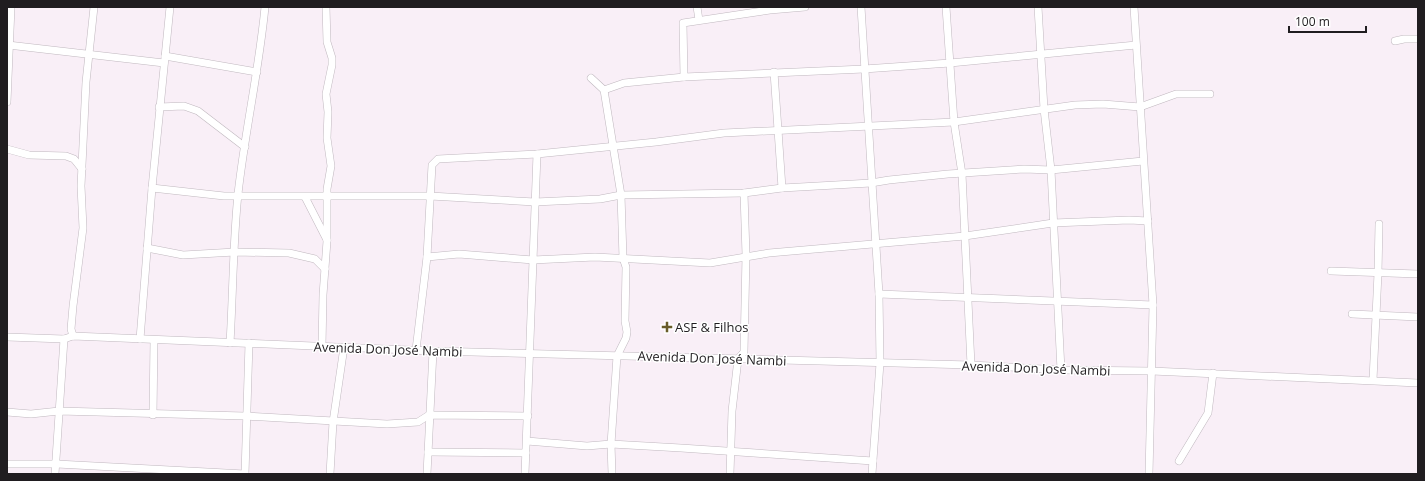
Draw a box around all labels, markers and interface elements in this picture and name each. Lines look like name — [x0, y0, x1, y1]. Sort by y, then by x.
scale bar — [1289, 8, 1366, 34]
text: 100 m — [1295, 13, 1330, 30]
place label: ASF & Filhos — [675, 318, 749, 336]
marker: ASF & Filhos — [662, 322, 672, 332]
street label: Avenida Don José Nambi — [313, 337, 463, 361]
street label: Avenida Don José Nambi — [637, 346, 787, 370]
street label: Avenida Don José Nambi — [961, 356, 1111, 380]

